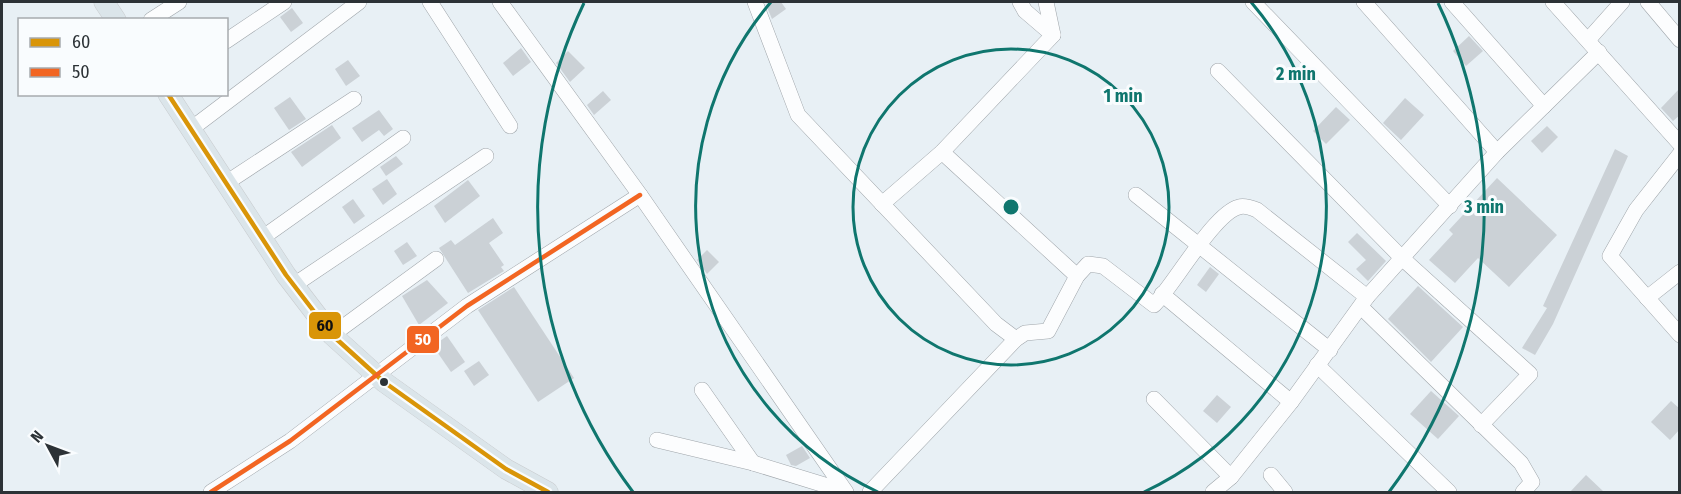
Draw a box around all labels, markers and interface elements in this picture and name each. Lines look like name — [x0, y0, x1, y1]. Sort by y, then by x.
legend — [18, 18, 228, 96]
text: 60 — [72, 31, 90, 53]
text: 50 — [72, 61, 90, 83]
text: 2 min — [1275, 63, 1316, 85]
text: 1 min — [1103, 85, 1143, 107]
text: 3 min — [1463, 196, 1504, 218]
centre of rings — [1001, 197, 1021, 217]
line badge: 60 — [308, 311, 342, 340]
text: 60 — [316, 316, 334, 335]
line badge: 50 — [406, 325, 440, 354]
text: 50 — [415, 330, 432, 349]
unlabelled marker — [378, 376, 390, 388]
north arrow — [18, 416, 78, 476]
text: N — [27, 427, 47, 446]

